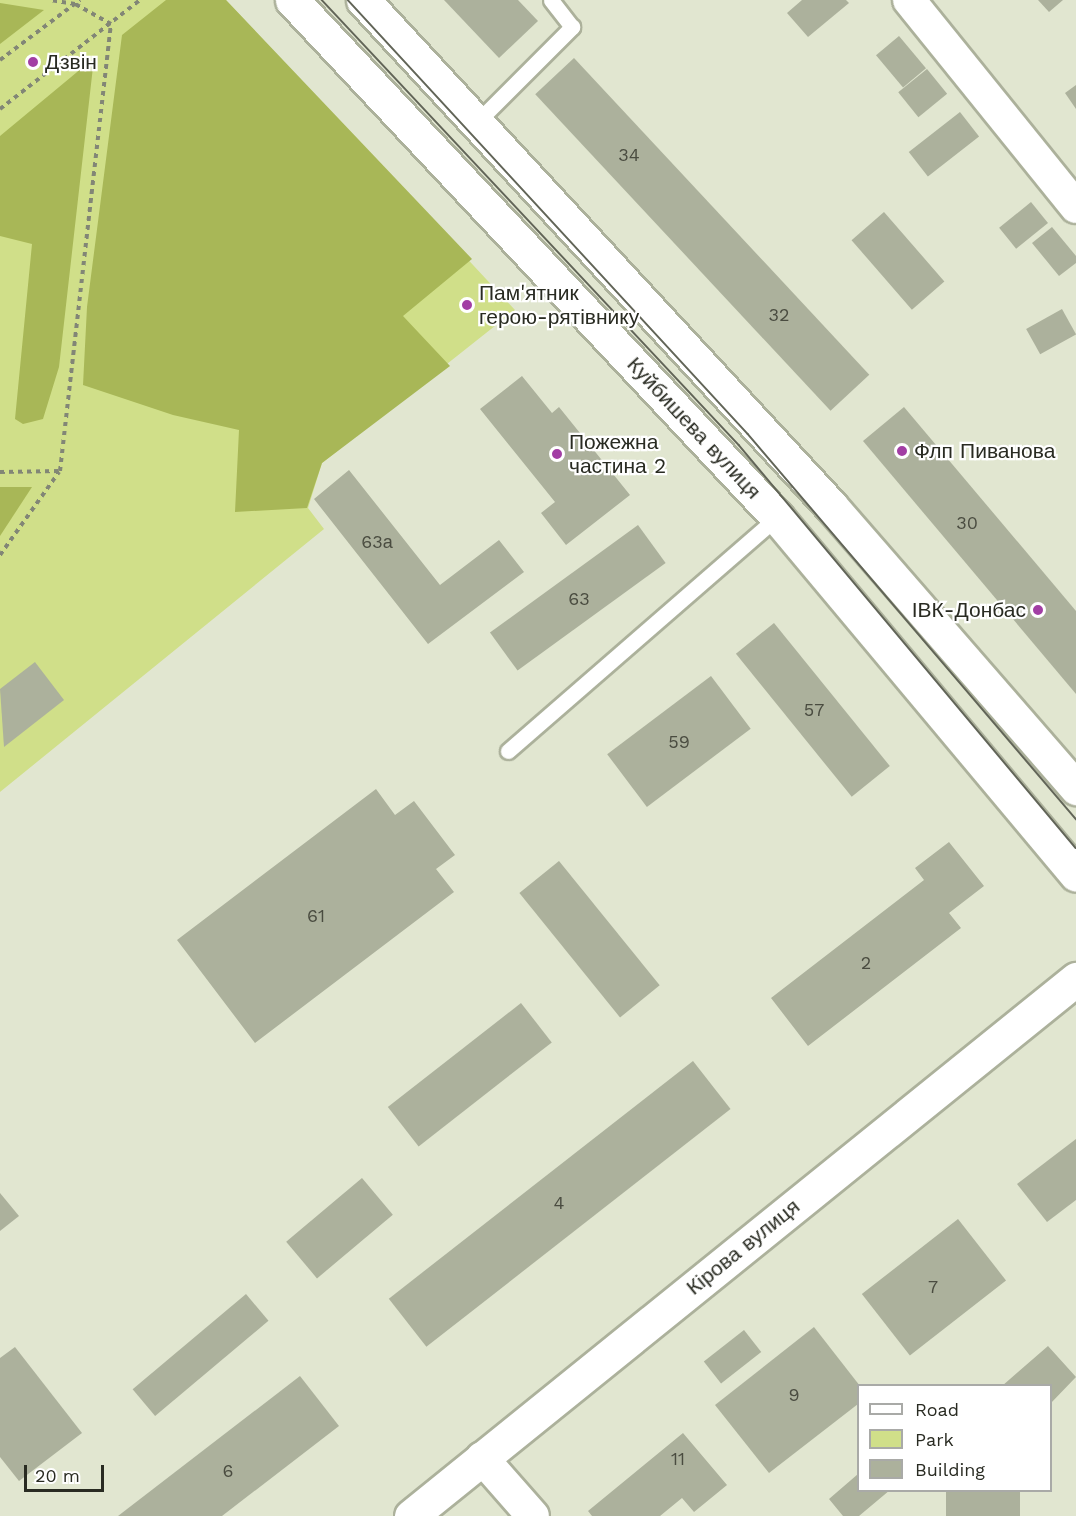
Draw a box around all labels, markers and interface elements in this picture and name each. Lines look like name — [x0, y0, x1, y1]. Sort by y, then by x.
place label: Дзвін — [45, 49, 97, 75]
marker: Дзвін — [26, 55, 40, 69]
house number: 34 — [618, 144, 640, 166]
place label: Пам'ятник герою-рятівнику — [479, 280, 639, 330]
marker: Пам'ятник герою-рятівнику — [460, 298, 474, 312]
house number: 32 — [769, 304, 789, 326]
street label: Куйбишева вулиця — [622, 352, 766, 504]
place label: Пожежна частина 2 — [569, 429, 666, 479]
place label: Флп Пиванова — [914, 438, 1055, 464]
marker: Флп Пиванова — [895, 444, 909, 458]
marker: Пожежна частина 2 — [550, 447, 564, 461]
house number: 30 — [956, 512, 978, 534]
house number: 63а — [361, 531, 393, 553]
house number: 63 — [568, 588, 590, 610]
place label: ІВК-Донбас — [912, 597, 1026, 623]
marker: ІВК-Донбас — [1031, 603, 1045, 617]
house number: 57 — [804, 699, 824, 721]
house number: 59 — [668, 731, 690, 753]
house number: 61 — [307, 905, 325, 927]
house number: 2 — [861, 952, 871, 974]
house number: 4 — [554, 1192, 564, 1214]
street label: Кірова вулиця — [681, 1194, 805, 1300]
house number: 7 — [928, 1276, 938, 1298]
house number: 9 — [788, 1384, 800, 1406]
legend — [857, 1384, 1052, 1492]
text: Road — [915, 1399, 959, 1420]
text: Park — [915, 1429, 954, 1450]
house number: 11 — [671, 1448, 685, 1470]
scale bar — [27, 1453, 106, 1491]
text: Building — [915, 1459, 985, 1480]
house number: 6 — [223, 1460, 233, 1482]
text: 20 m — [35, 1465, 80, 1486]

